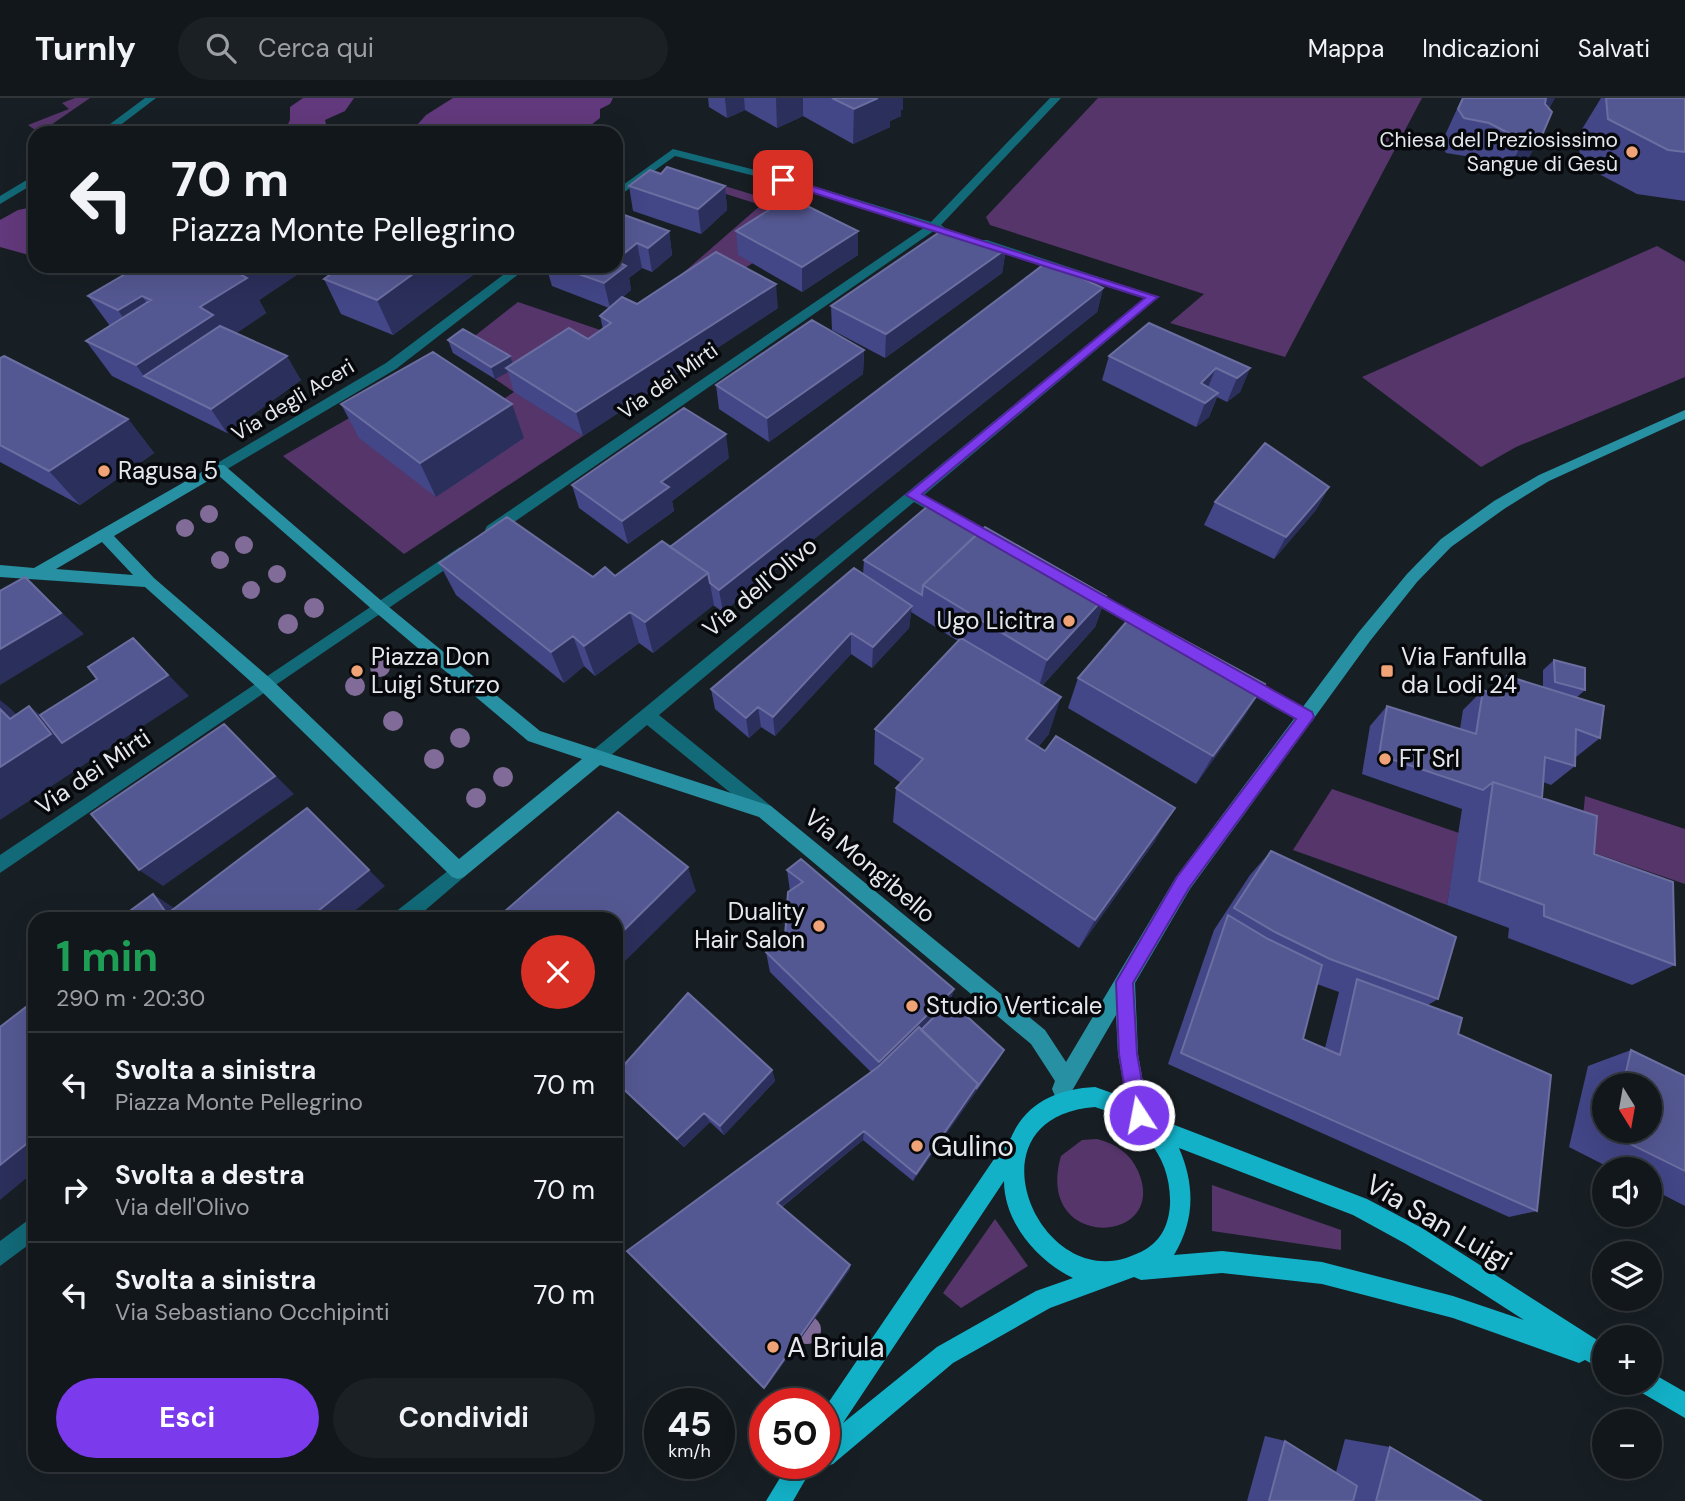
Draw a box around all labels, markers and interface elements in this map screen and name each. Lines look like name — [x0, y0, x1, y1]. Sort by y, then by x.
search box — [178, 17, 668, 80]
text: Turnly — [35, 27, 136, 70]
icon: search — [202, 29, 240, 67]
text: Cerca qui — [258, 31, 374, 65]
text: Mappa — [1308, 33, 1384, 64]
text: Indicazioni — [1422, 33, 1540, 64]
text: Salvati — [1578, 33, 1650, 64]
place label: Chiesa del Preziosissimo Sangue di Gesù — [1380, 126, 1618, 178]
marker: Chiesa del Preziosissimo Sangue di Gesù — [1624, 144, 1640, 160]
text: 70 m — [171, 147, 289, 211]
pin — [753, 150, 813, 210]
icon: left — [56, 154, 147, 245]
icon: arrive — [764, 161, 802, 199]
text: Piazza Monte Pellegrino — [171, 209, 516, 251]
street label: Via dei Mirti — [613, 336, 723, 426]
street label: Via degli Aceri — [227, 352, 359, 448]
place label: Ragusa 5 — [118, 455, 218, 486]
marker: Ragusa 5 — [96, 463, 112, 479]
street label: Via dell'Olivo — [696, 530, 823, 644]
place label: Ugo Licitra — [937, 605, 1055, 636]
marker: Ugo Licitra — [1061, 613, 1077, 629]
place label: Piazza Don Luigi Sturzo — [371, 641, 500, 700]
place label: Via Fanfulla da Lodi 24 — [1401, 641, 1527, 700]
marker: Piazza Don Luigi Sturzo — [349, 663, 365, 679]
marker: Via Fanfulla da Lodi 24 — [1379, 663, 1395, 679]
street label: Via dei Mirti — [29, 722, 156, 821]
place label: FT Srl — [1399, 743, 1460, 774]
marker: FT Srl — [1377, 751, 1393, 767]
street label: Via Mongibello — [798, 802, 942, 930]
place label: Duality Hair Salon — [694, 896, 805, 955]
marker: Duality Hair Salon — [811, 918, 827, 934]
text: 1 min — [56, 929, 158, 984]
button: close — [521, 935, 595, 1009]
text: 290 m · 20:30 — [56, 983, 205, 1013]
place label: Studio Verticale — [926, 990, 1102, 1021]
marker: Studio Verticale — [904, 998, 920, 1014]
text: Svolta a sinistra — [115, 1053, 316, 1087]
icon: left — [56, 1066, 94, 1104]
text: 70 m — [534, 1068, 595, 1102]
north arrow — [1592, 1073, 1662, 1143]
map controls — [1592, 1073, 1662, 1479]
position arrow — [1102, 1078, 1176, 1152]
text: Piazza Monte Pellegrino — [115, 1087, 363, 1117]
place label: Gulino — [931, 1128, 1014, 1165]
marker: Gulino — [909, 1138, 925, 1154]
button: sound — [1592, 1157, 1662, 1227]
text: Svolta a destra — [115, 1158, 305, 1192]
street label: Via San Luigi — [1359, 1166, 1519, 1279]
icon: right — [56, 1171, 94, 1209]
text: 70 m — [534, 1173, 595, 1207]
text: Via dell'Olivo — [115, 1192, 250, 1222]
button: layers — [1592, 1241, 1662, 1311]
text: Svolta a sinistra — [115, 1263, 316, 1297]
icon: left — [56, 1276, 94, 1314]
text: 70 m — [534, 1278, 595, 1312]
text: Via Sebastiano Occhipinti — [115, 1297, 389, 1327]
button: + — [1592, 1325, 1662, 1395]
place label: A Briula — [787, 1329, 885, 1366]
marker: A Briula — [765, 1339, 781, 1355]
button: Esci — [56, 1378, 319, 1458]
button: Condividi — [333, 1378, 595, 1458]
speed limit sign: 50 — [749, 1388, 840, 1479]
text: 45 — [667, 1401, 712, 1447]
button: − — [1592, 1409, 1662, 1479]
text: km/h — [668, 1439, 711, 1463]

